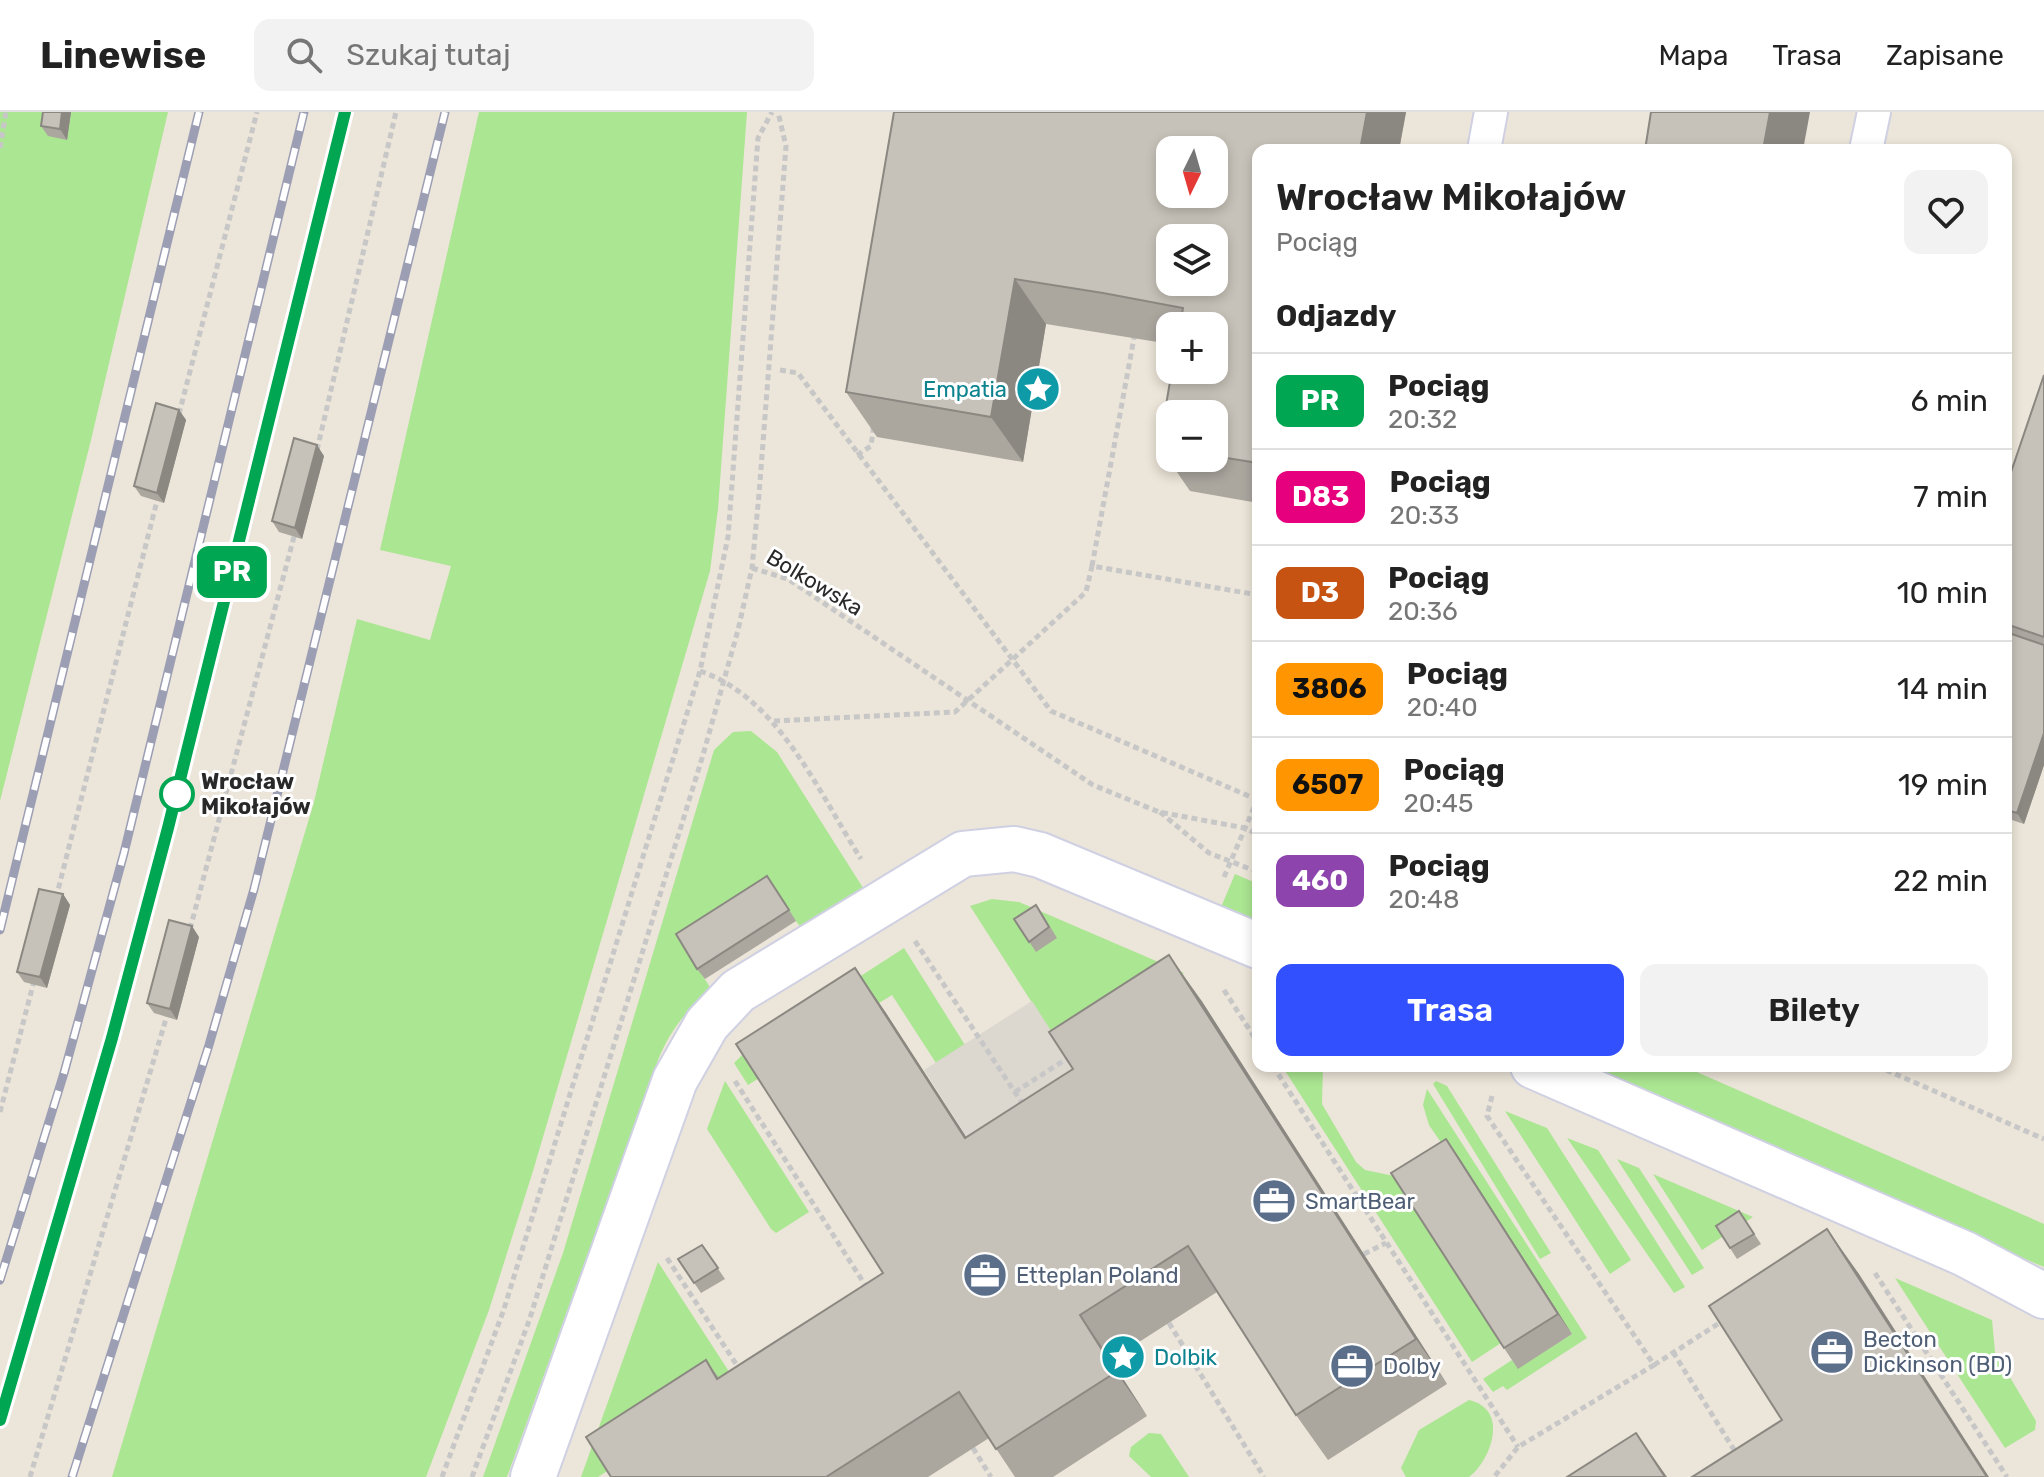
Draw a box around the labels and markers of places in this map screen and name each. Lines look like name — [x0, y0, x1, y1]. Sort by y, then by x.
place icon: Empatia — [1014, 365, 1062, 413]
place label: Empatia — [923, 376, 1007, 403]
place label: Wrocław Mikołajów — [201, 768, 311, 820]
marker: Wrocław Mikołajów — [160, 777, 194, 811]
office icon: SmartBear — [1250, 1177, 1298, 1225]
place label: SmartBear — [1305, 1188, 1416, 1215]
office icon: Etteplan Poland — [961, 1251, 1009, 1299]
place label: Etteplan Poland — [1016, 1262, 1178, 1289]
place label: Becton Dickinson (BD) — [1863, 1326, 2012, 1378]
office icon: Becton Dickinson (BD) — [1808, 1328, 1856, 1376]
place icon: Dolbik — [1099, 1333, 1147, 1381]
office icon: Dolby — [1328, 1342, 1376, 1390]
place label: Dolbik — [1154, 1344, 1218, 1371]
place label: Dolby — [1383, 1353, 1441, 1380]

